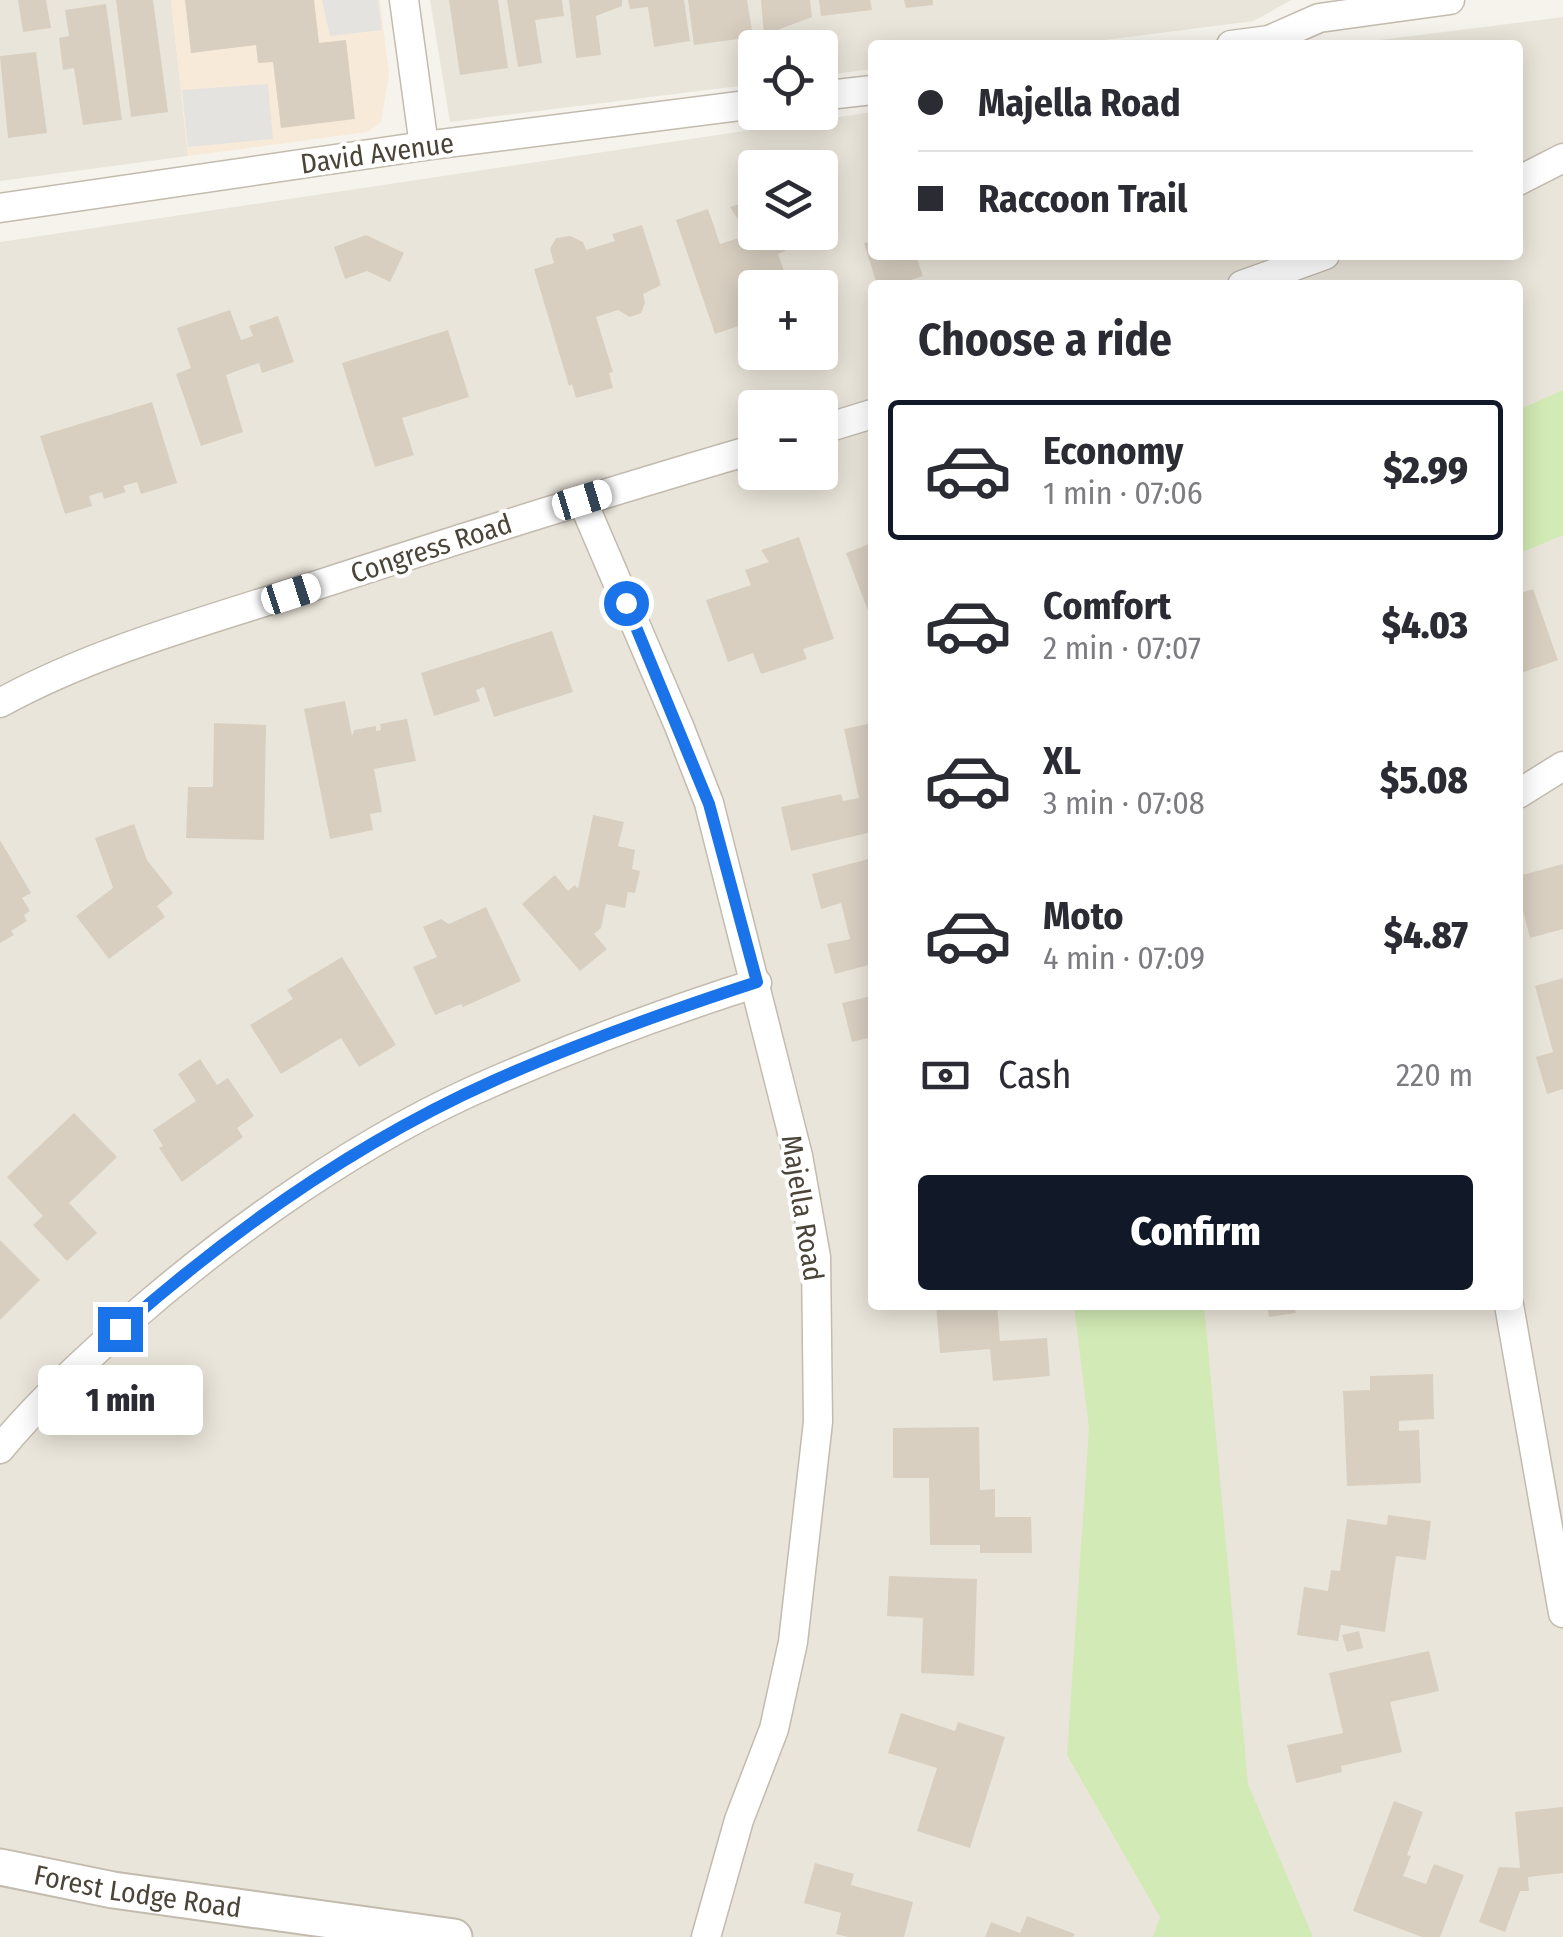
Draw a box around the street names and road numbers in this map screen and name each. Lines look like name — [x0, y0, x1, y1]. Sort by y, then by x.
street label: David Avenue — [298, 126, 456, 181]
street label: Congress Road — [346, 507, 516, 590]
street label: Majella Road — [775, 1133, 830, 1283]
street label: Forest Lodge Road — [31, 1858, 243, 1925]

